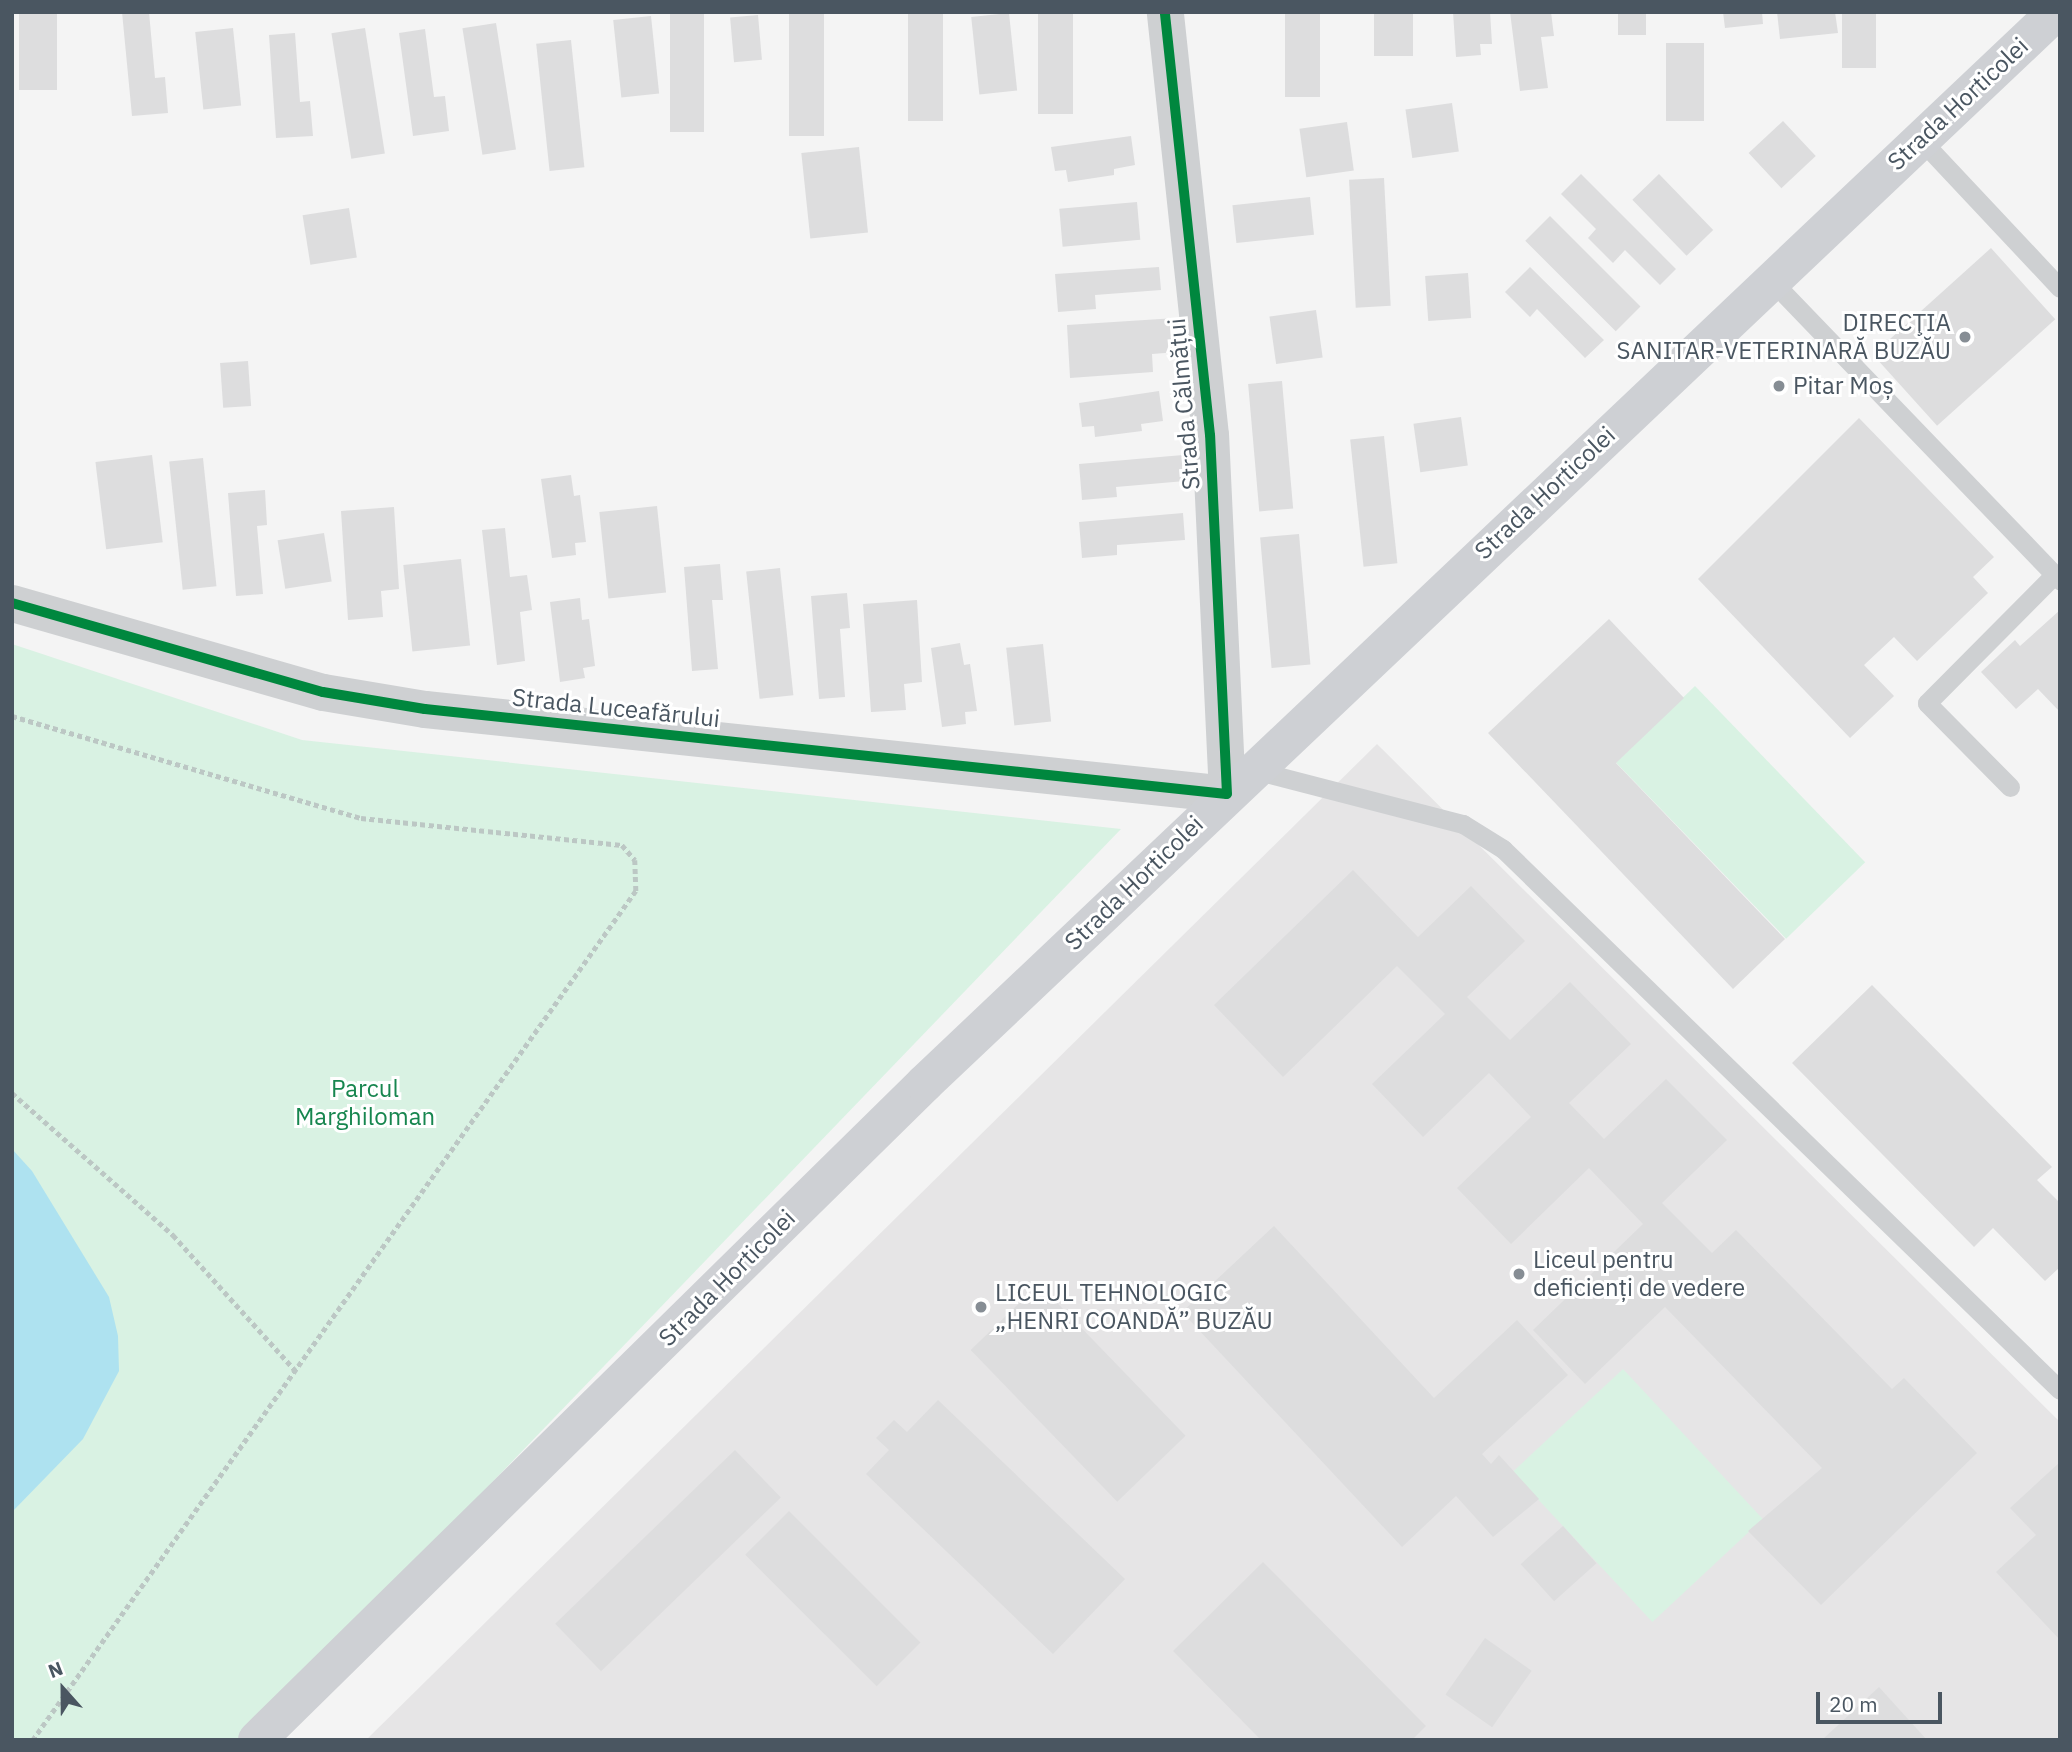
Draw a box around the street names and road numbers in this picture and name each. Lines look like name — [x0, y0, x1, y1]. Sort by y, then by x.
street label: Strada Horticolei — [1882, 32, 2034, 176]
street label: Strada Călmățui — [1162, 317, 1206, 491]
street label: Strada Horticolei — [1469, 421, 1621, 565]
street label: Strada Luceafărului — [511, 683, 721, 733]
street label: Strada Horticolei — [1059, 810, 1209, 956]
street label: Strada Horticolei — [653, 1204, 801, 1352]

